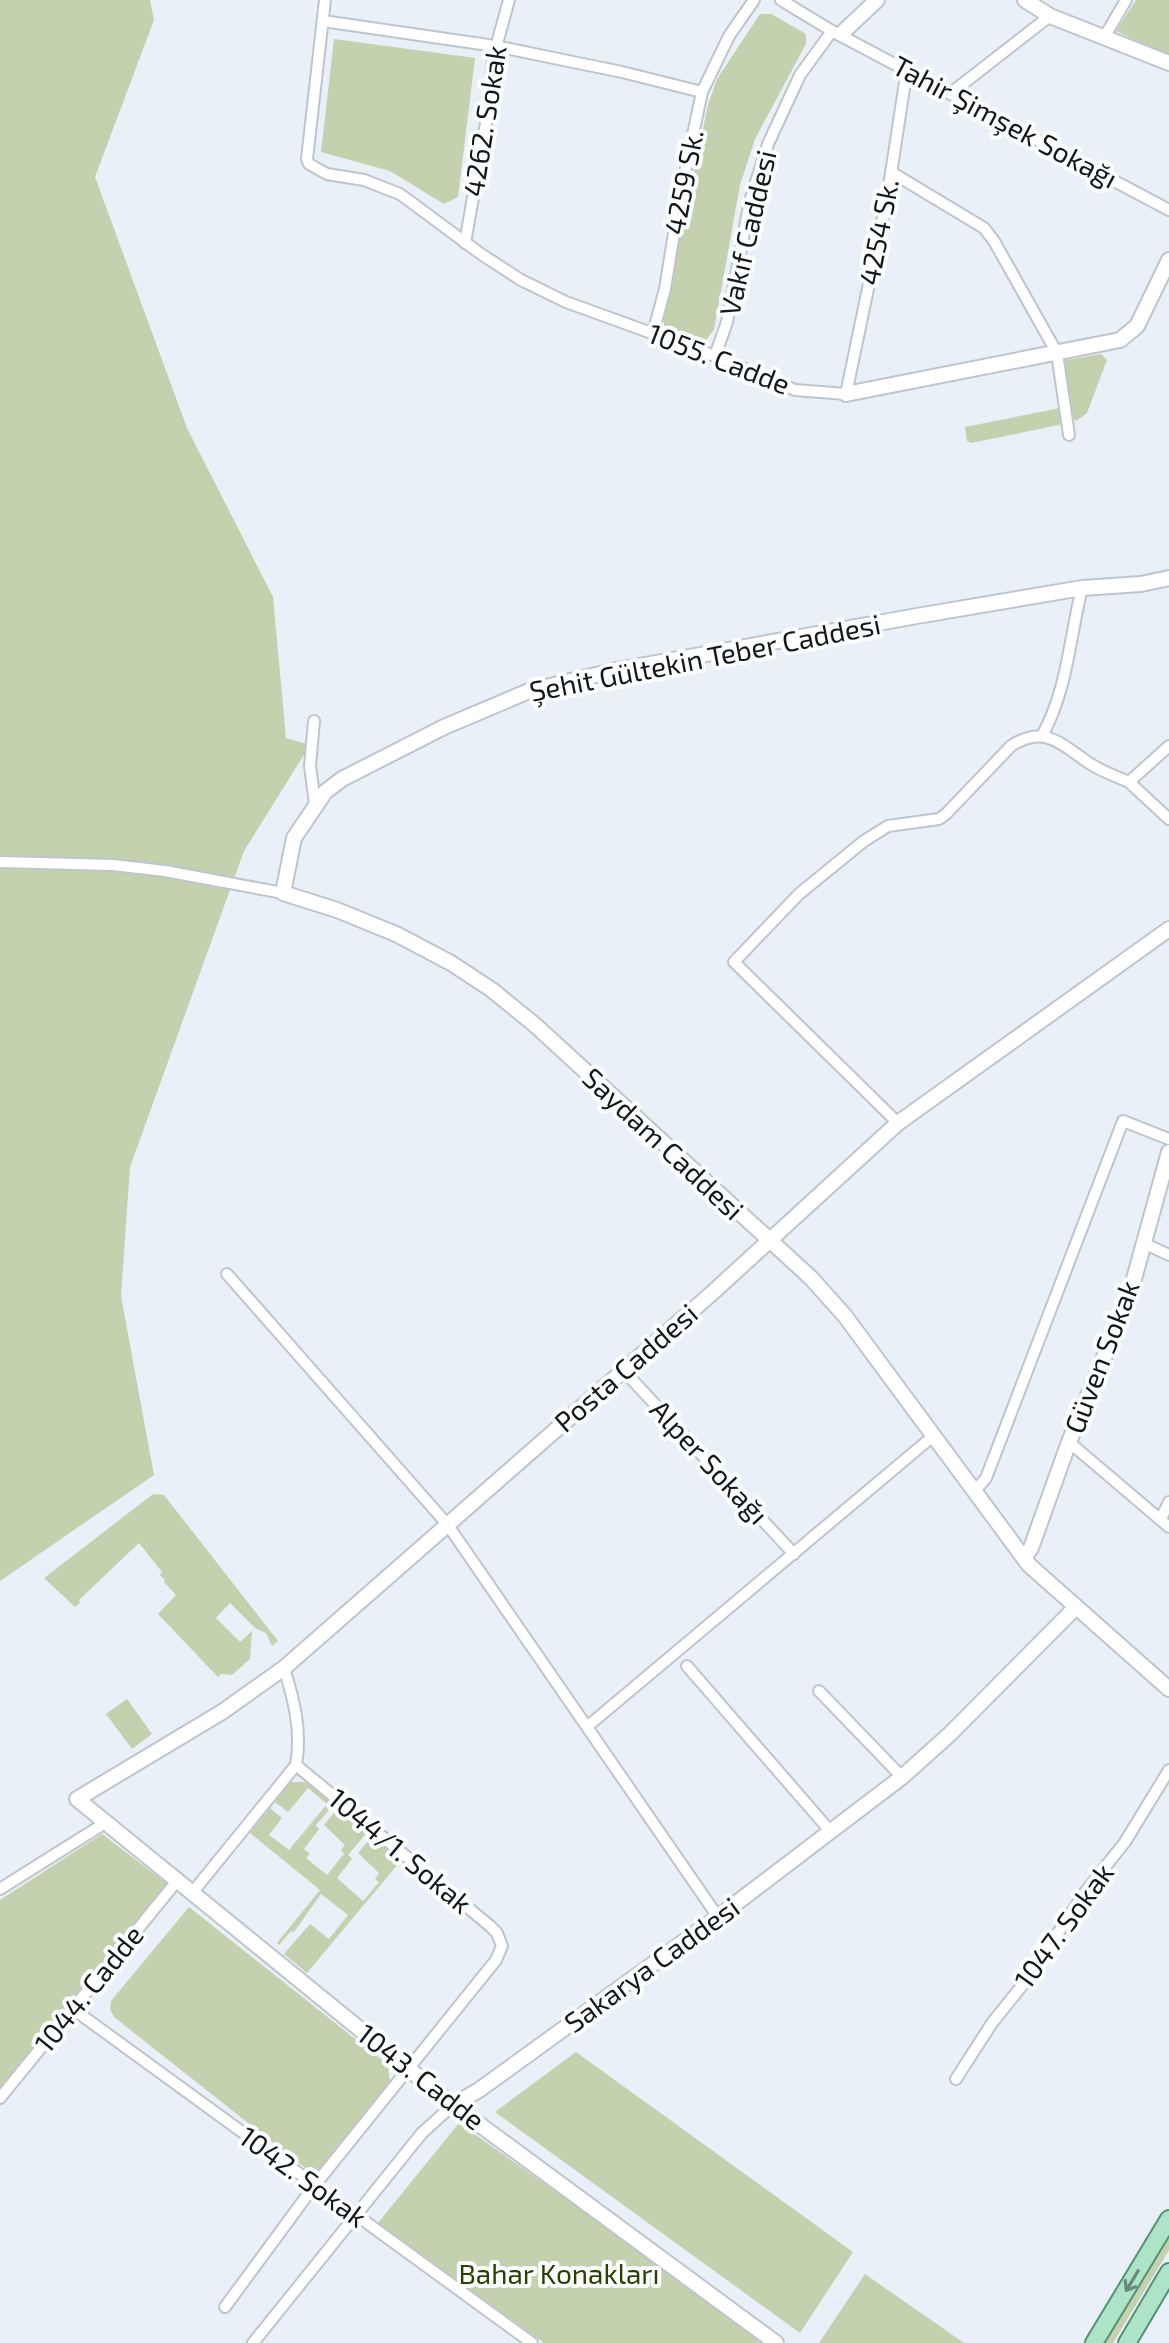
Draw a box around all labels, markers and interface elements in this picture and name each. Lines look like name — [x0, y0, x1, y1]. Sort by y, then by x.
street label: 4262. Sokak — [455, 43, 513, 199]
street label: Tahir Şimşek Sokağı — [887, 48, 1124, 196]
street label: 4259 Sk. — [656, 126, 710, 237]
street label: Vakıf Caddesi — [711, 147, 783, 319]
street label: 4254 Sk. — [851, 176, 905, 288]
street label: 1055. Cadde — [644, 315, 795, 401]
street label: Şehit Gültekin Teber Caddesi — [526, 606, 883, 709]
street label: Saydam Caddesi — [576, 1060, 751, 1226]
street label: Güven Sokak — [1056, 1275, 1146, 1438]
street label: Posta Caddesi — [547, 1296, 704, 1439]
street label: Alper Sokağı — [644, 1392, 776, 1531]
street label: 1044/1. Sokak — [322, 1781, 479, 1920]
street label: 1047. Sokak — [1006, 1856, 1120, 1995]
street label: Sakarya Caddesi — [557, 1889, 745, 2039]
street label: 1044. Cadde — [27, 1918, 150, 2059]
street label: 1043. Cadde — [351, 2016, 492, 2136]
street label: 1042. Sokak — [233, 2119, 374, 2234]
park label: Bahar Konakları — [458, 2256, 660, 2290]
one-way arrow — [1123, 2269, 1139, 2292]

